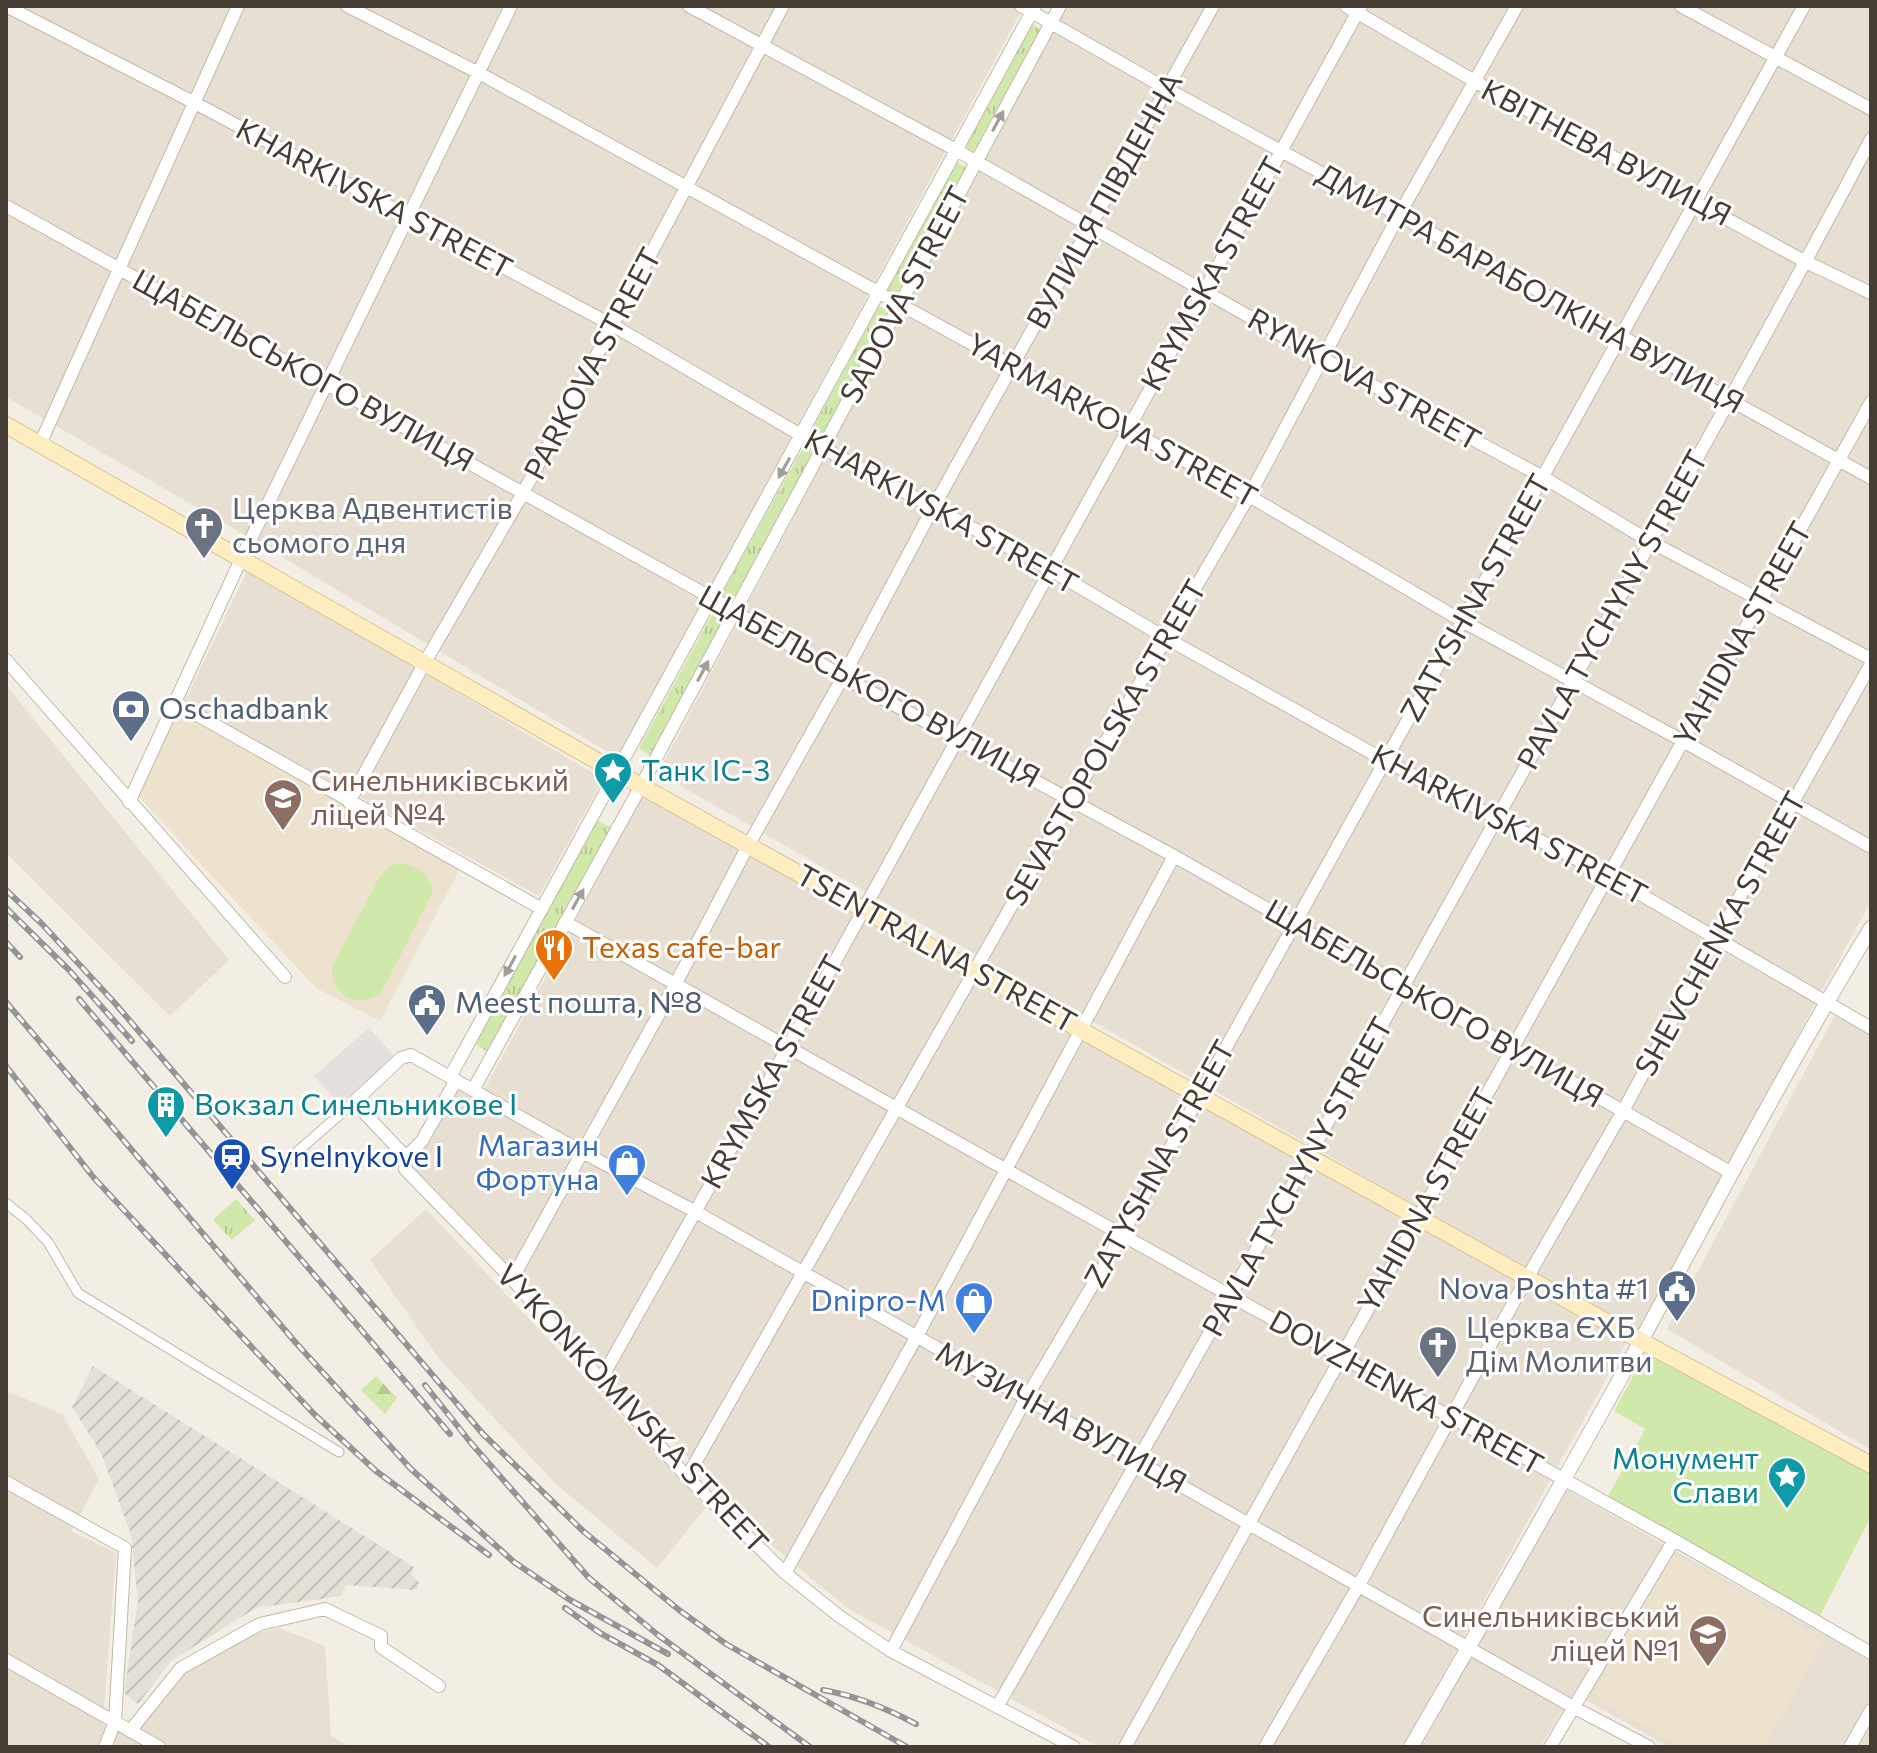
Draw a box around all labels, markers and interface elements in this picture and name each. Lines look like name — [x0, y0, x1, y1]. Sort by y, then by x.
street label: ВУЛИЦЯ ПІВДЕННА — [1017, 65, 1189, 334]
street label: КВІТНЕВА ВУЛИЦЯ — [1476, 69, 1738, 232]
street label: KHARKIVSKA STREET — [231, 108, 520, 285]
one-way arrow — [991, 110, 1005, 132]
street label: KRYMSKA STREET — [1131, 149, 1290, 396]
street label: ДМИТРА БАРАБОЛКІНА ВУЛИЦЯ — [1311, 154, 1751, 420]
street label: SADOVA STREET — [830, 179, 976, 409]
street label: PARKOVA STREET — [514, 241, 668, 485]
street label: ЩАБЕЛЬСЬКОГО ВУЛИЦЯ — [127, 259, 481, 478]
street label: RYNKOVA STREET — [1242, 298, 1488, 457]
street label: YARMARKOVA STREET — [961, 323, 1265, 514]
street label: KHARKIVSKA STREET — [799, 419, 1086, 601]
street label: PAVLA TYCHYNY STREET — [1507, 443, 1714, 775]
one-way arrow — [777, 457, 791, 480]
street label: ZATYSHNA STREET — [1391, 467, 1557, 727]
place label: Церква Адвентистів сьомого дня — [232, 488, 513, 559]
church icon: Церква Адвентистів сьомого дня — [183, 505, 225, 560]
street label: YAHIDNA STREET — [1664, 514, 1818, 752]
street label: SEVASTOPOLSKA STREET — [995, 572, 1213, 911]
street label: ЩАБЕЛЬСЬКОГО ВУЛИЦЯ — [693, 575, 1047, 794]
one-way arrow — [696, 659, 709, 682]
bank icon: Oschadbank — [110, 688, 152, 743]
place label: Oschadbank — [159, 688, 329, 725]
street label: KHARKIVSKA STREET — [1366, 734, 1655, 911]
place icon: Танк ІС-3 — [592, 750, 634, 805]
place label: Танк ІС-3 — [641, 750, 770, 787]
place label: Синельниківський ліцей №4 — [311, 760, 569, 831]
school or university icon: Синельниківський ліцей №4 — [262, 777, 304, 832]
street label: SHEVCHENKA STREET — [1625, 784, 1812, 1081]
street label: TSENTRALNA STREET — [791, 854, 1084, 1039]
one-way arrow — [571, 887, 585, 910]
street label: ЩАБЕЛЬСЬКОГО ВУЛИЦЯ — [1259, 890, 1611, 1114]
restaurant icon: Texas cafe-bar — [533, 927, 575, 982]
place label: Texas cafe-bar — [582, 927, 781, 964]
street label: KRYMSKA STREET — [691, 947, 850, 1194]
one-way arrow — [504, 955, 518, 977]
public building icon: Meest пошта, №8 — [406, 982, 448, 1037]
place label: Meest пошта, №8 — [455, 982, 703, 1019]
street label: PAVLA TYCHYNY STREET — [1192, 1010, 1399, 1342]
street label: ZATYSHNA STREET — [1075, 1033, 1241, 1293]
street label: YAHIDNA STREET — [1348, 1080, 1502, 1318]
building icon: Вокзал Синельникове І — [145, 1084, 187, 1139]
place label: Вокзал Синельникове І — [194, 1084, 517, 1121]
place label: Магазин Фортуна — [476, 1125, 599, 1196]
station icon: Synelnykove I — [211, 1136, 253, 1191]
place label: Synelnykove I — [260, 1136, 443, 1173]
shop icon: Магазин Фортуна — [606, 1142, 648, 1197]
street label: VYKONKOMIVSKA STREET — [490, 1255, 778, 1560]
place label: Nova Poshta #1 — [1439, 1268, 1649, 1305]
public building icon: Nova Poshta #1 — [1656, 1268, 1698, 1323]
place label: Dnipro-M — [811, 1280, 946, 1317]
shop icon: Dnipro-M — [953, 1280, 995, 1335]
street label: DOVZHENKA STREET — [1264, 1300, 1551, 1482]
place label: Церква ЄХБ Дім Молитви — [1466, 1307, 1652, 1378]
church icon: Церква ЄХБ Дім Молитви — [1417, 1324, 1459, 1379]
street label: МУЗИЧНА ВУЛИЦЯ — [930, 1332, 1194, 1500]
place label: Монумент Слави — [1612, 1438, 1759, 1509]
place icon: Монумент Слави — [1766, 1455, 1808, 1510]
place label: Синельниківський ліцей №1 — [1422, 1596, 1680, 1667]
school or university icon: Синельниківський ліцей №1 — [1687, 1613, 1729, 1668]

